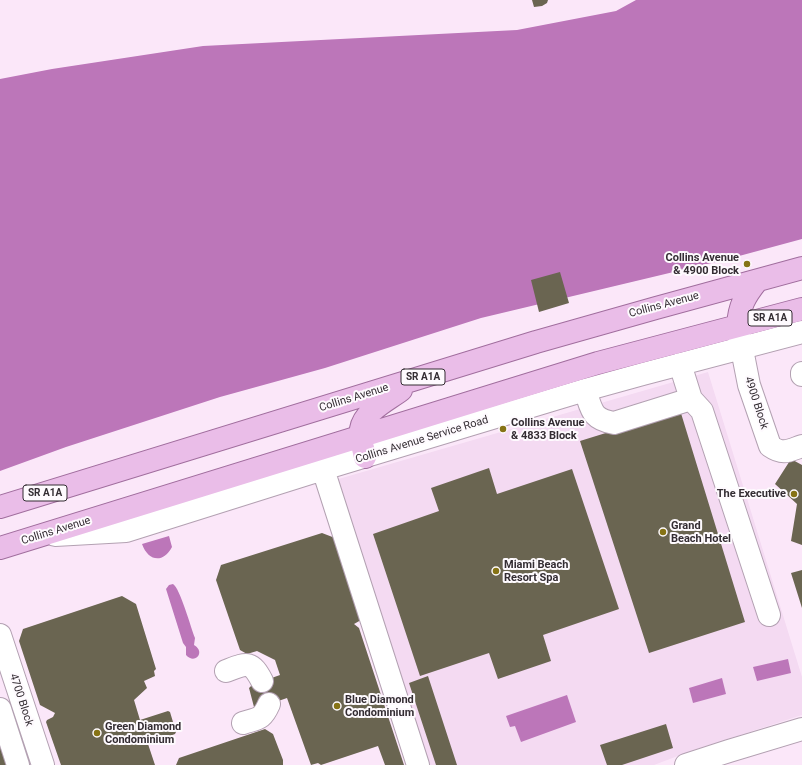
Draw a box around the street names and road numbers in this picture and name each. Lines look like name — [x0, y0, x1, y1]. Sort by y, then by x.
street label: Collins Avenue — [628, 289, 700, 321]
road number: SR A1A — [748, 310, 792, 326]
road number: SR A1A — [401, 369, 445, 385]
street label: 4900 Block — [741, 375, 771, 431]
street label: Collins Avenue — [318, 381, 390, 415]
street label: Collins Avenue Service Road — [354, 413, 490, 467]
road number: SR A1A — [23, 485, 67, 501]
street label: Collins Avenue — [20, 514, 92, 548]
street label: 4700 Block — [6, 672, 36, 728]

